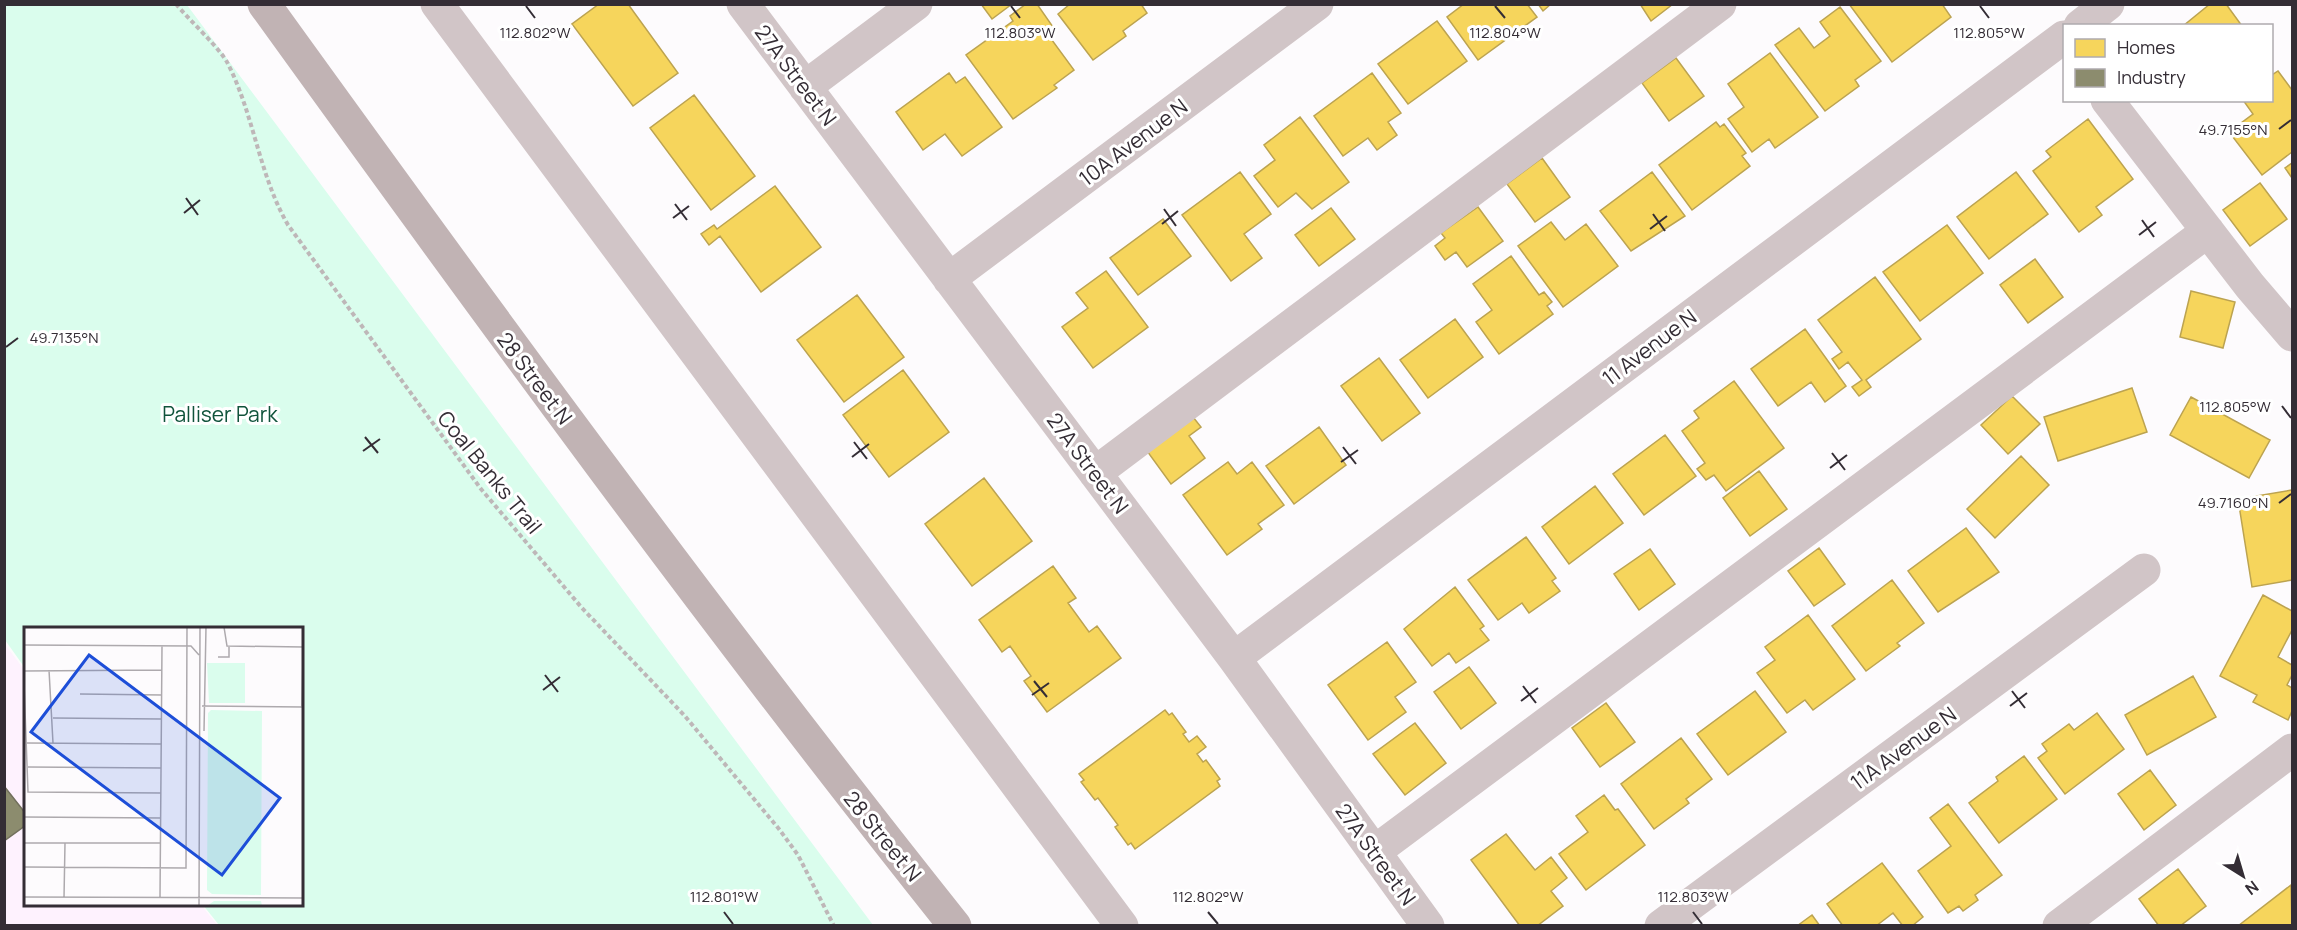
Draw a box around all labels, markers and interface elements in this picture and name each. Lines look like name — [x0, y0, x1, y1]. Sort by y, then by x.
street label: 27A Street N — [749, 19, 843, 131]
text: 112.802°W — [499, 22, 571, 43]
text: 112.803°W — [985, 22, 1056, 43]
text: 112.804°W — [1469, 22, 1541, 43]
text: 112.805°W — [1953, 22, 2025, 43]
legend — [2063, 24, 2273, 102]
text: Homes — [2117, 35, 2175, 59]
text: Industry — [2117, 65, 2186, 89]
street label: 10A Avenue N — [1073, 92, 1193, 192]
text: 49.7155°N — [2198, 119, 2268, 140]
street label: 11 Avenue N — [1596, 302, 1702, 392]
street label: 28 Street N — [491, 326, 579, 430]
text: 49.7135°N — [30, 327, 98, 348]
text: 112.805°W — [2199, 396, 2271, 417]
park label: Palliser Park — [162, 400, 278, 428]
street label: Coal Banks Trail — [432, 405, 548, 539]
street label: 27A Street N — [1041, 407, 1135, 519]
text: 49.7160°N — [2198, 492, 2268, 513]
inset map — [24, 627, 303, 906]
street label: 11A Avenue N — [1844, 700, 1962, 796]
street label: 28 Street N — [838, 785, 928, 887]
street label: 27A Street N — [1330, 797, 1422, 911]
north arrow — [2213, 846, 2273, 906]
text: N — [2241, 876, 2263, 900]
text: 112.801°W — [690, 886, 758, 907]
text: 112.802°W — [1172, 886, 1244, 907]
text: 112.803°W — [1658, 886, 1729, 907]

